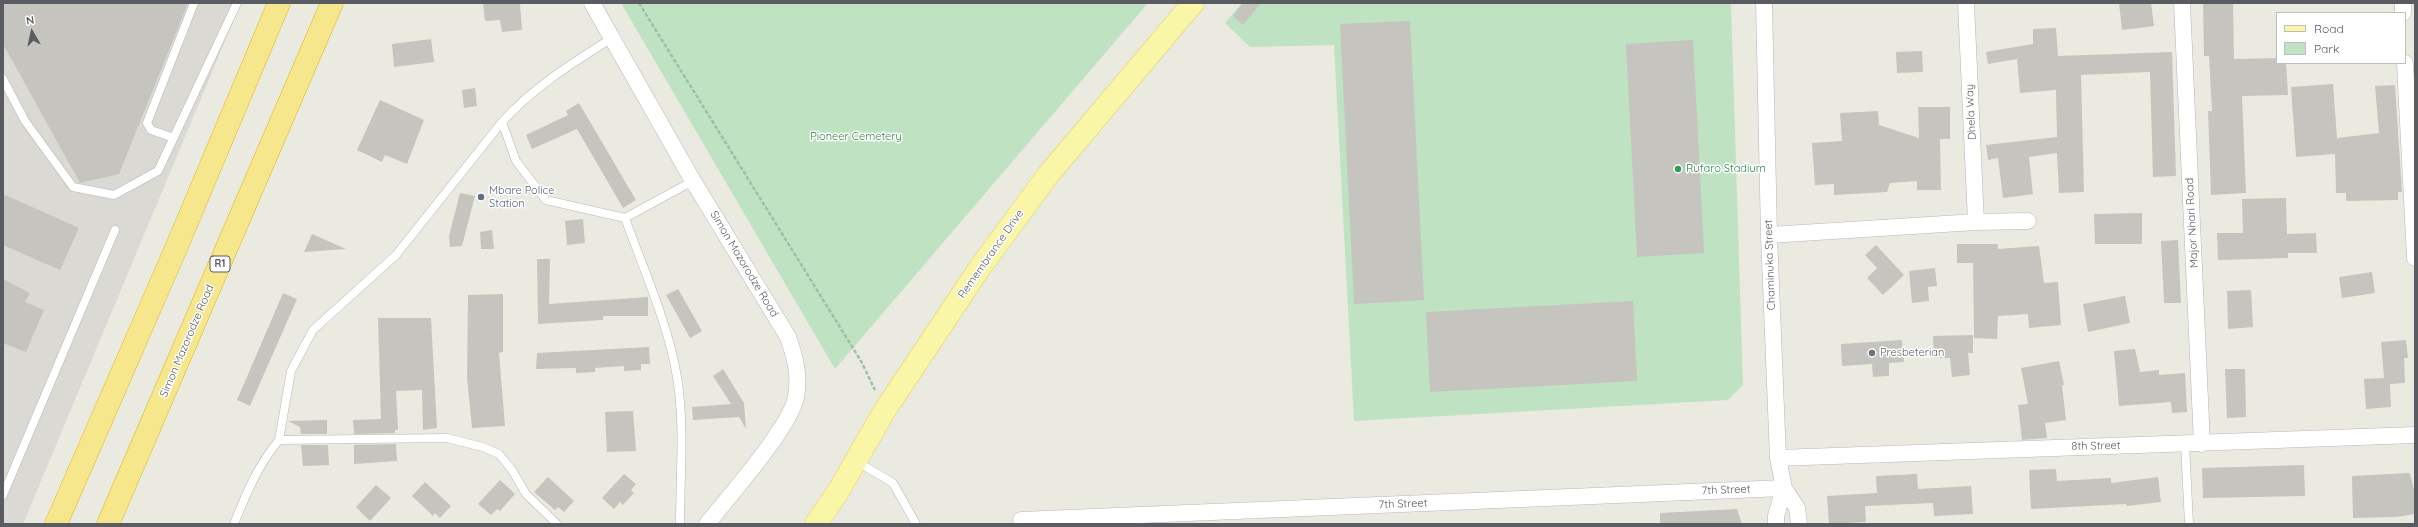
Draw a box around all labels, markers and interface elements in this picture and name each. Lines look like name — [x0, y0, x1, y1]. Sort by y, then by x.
north arrow — [12, 12, 52, 52]
legend — [2276, 12, 2406, 64]
text: N — [25, 13, 35, 28]
text: Road — [2314, 21, 2344, 36]
text: Park — [2314, 41, 2339, 56]
street label: Dhela Way — [1963, 84, 1979, 140]
park label: Pioneer Cemetery — [810, 130, 902, 144]
place label: Rufaro Stadium — [1686, 162, 1766, 176]
marker: Rufaro Stadium — [1673, 164, 1683, 174]
street label: Major Nhari Road — [2183, 178, 2201, 268]
place label: Mbare Police Station — [489, 184, 555, 210]
marker: Mbare Police Station — [476, 192, 486, 202]
street label: Remembrance Drive — [955, 207, 1027, 301]
street label: Simon Mazorodze Road — [707, 209, 781, 319]
street label: Chaminuka Street — [1762, 219, 1778, 311]
road number: R1 — [210, 256, 230, 272]
street label: Simon Mazorodze Road — [157, 283, 217, 399]
place label: Presbeterian — [1880, 346, 1944, 360]
marker: Presbeterian — [1867, 348, 1877, 358]
street label: 8th Street — [2071, 439, 2121, 453]
street label: 7th Street — [1701, 483, 1751, 497]
street label: 7th Street — [1378, 497, 1428, 511]

